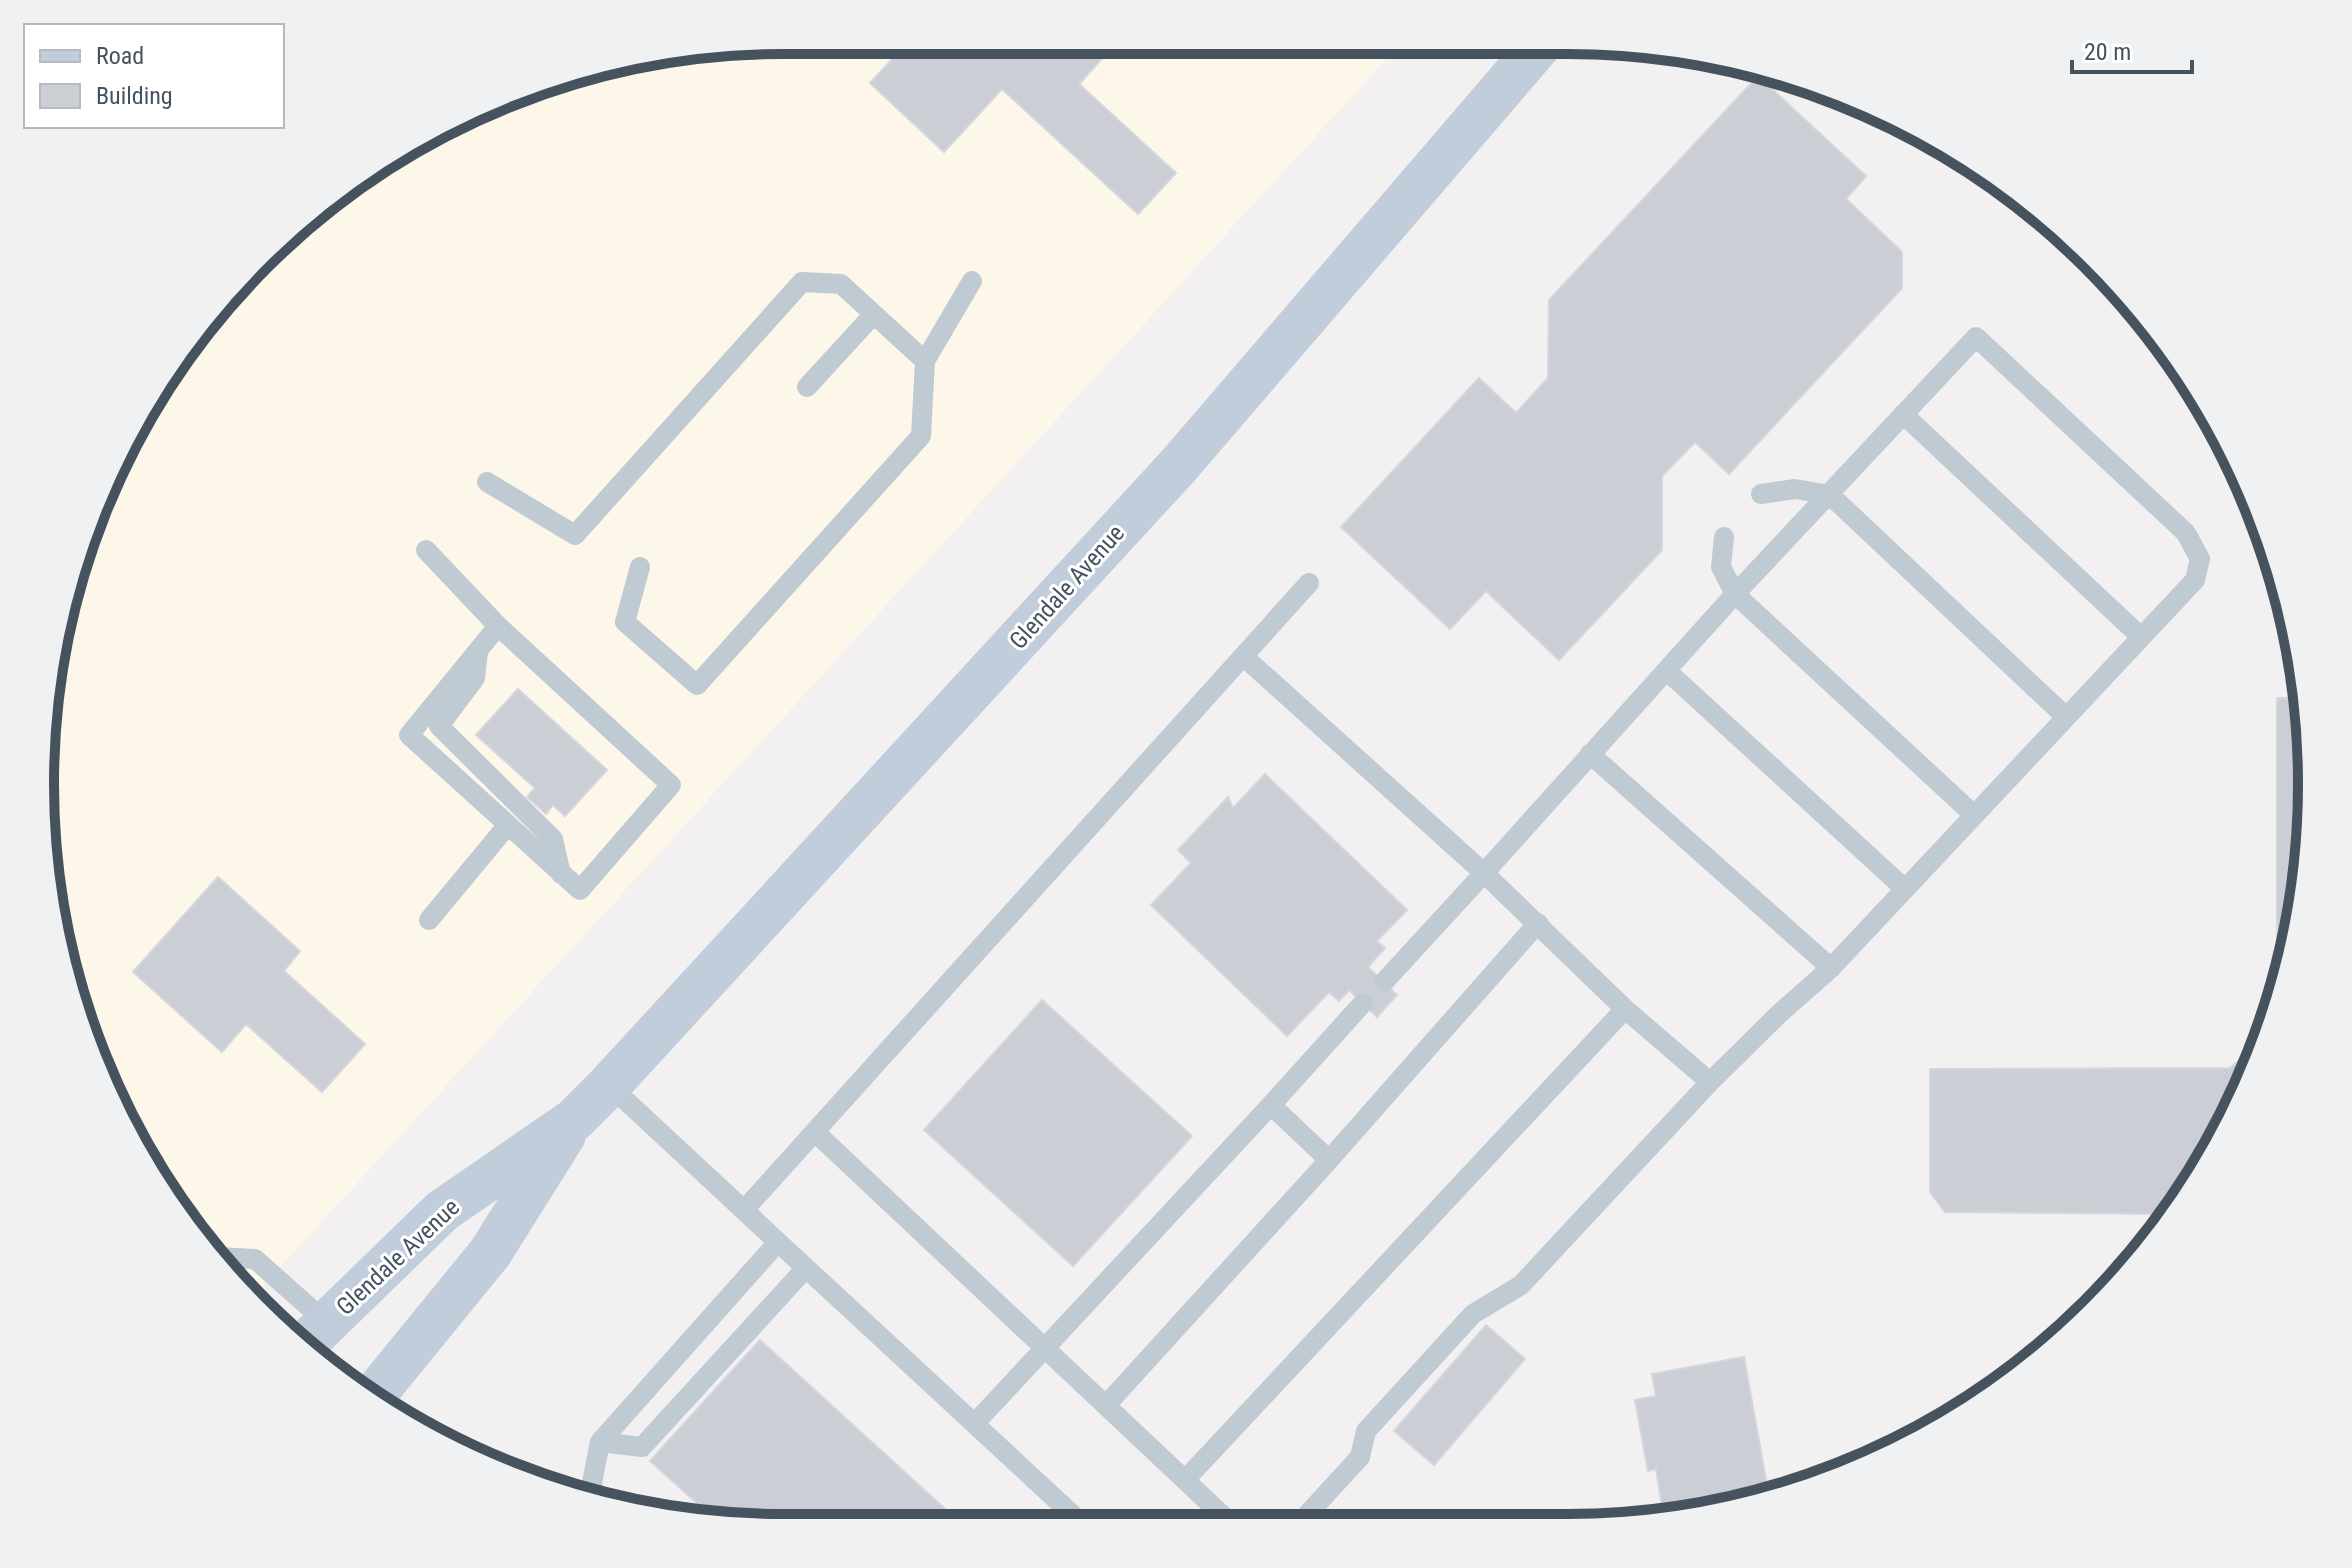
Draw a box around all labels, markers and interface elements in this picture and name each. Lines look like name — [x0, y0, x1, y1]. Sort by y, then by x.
legend — [24, 24, 284, 128]
scale bar — [2072, 24, 2192, 74]
text: 20 m — [2084, 38, 2131, 66]
text: Road — [96, 42, 144, 70]
text: Building — [96, 82, 173, 110]
street label: Glendale Avenue — [1004, 519, 1130, 655]
street label: Glendale Avenue — [331, 1193, 465, 1321]

